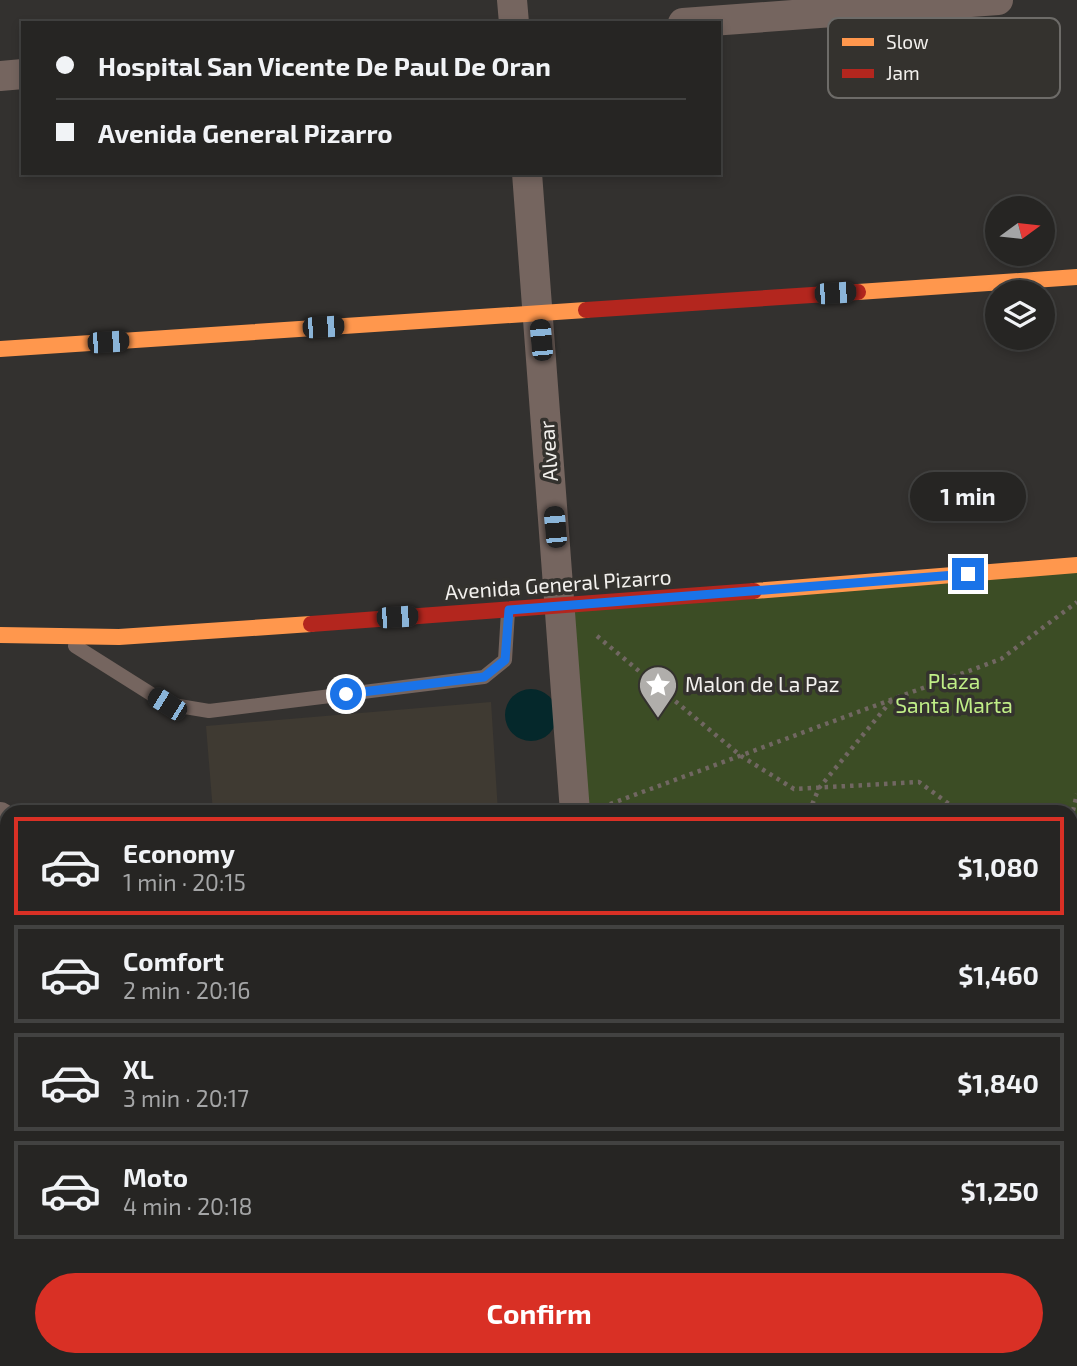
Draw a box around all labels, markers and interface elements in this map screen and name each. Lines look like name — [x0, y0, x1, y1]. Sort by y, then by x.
legend — [828, 18, 1060, 98]
text: Slow — [886, 30, 929, 53]
text: Hospital San Vicente De Paul De Oran — [98, 50, 551, 81]
text: Jam — [886, 61, 920, 84]
text: Avenida General Pizarro — [98, 117, 393, 148]
north arrow — [985, 196, 1055, 266]
map controls — [985, 196, 1055, 350]
button: layers — [985, 280, 1055, 350]
car — [814, 281, 857, 305]
car — [302, 315, 345, 339]
car — [529, 318, 554, 362]
car — [87, 330, 130, 354]
street label: Alvear — [533, 419, 562, 482]
callout: 1 min — [910, 472, 1026, 522]
text: 1 min — [940, 482, 996, 510]
car — [543, 505, 568, 549]
route end — [952, 558, 984, 590]
street label: Avenida General Pizarro — [444, 563, 672, 604]
car — [376, 605, 419, 629]
place icon: Malon de La Paz — [637, 664, 679, 719]
park label: Plaza Santa Marta — [895, 668, 1013, 717]
place label: Malon de La Paz — [685, 671, 840, 696]
route start — [330, 678, 362, 710]
car — [144, 684, 191, 724]
icon: car — [39, 835, 102, 898]
text: Economy — [123, 837, 235, 868]
text: $1,080 — [957, 851, 1039, 882]
text: 1 min · 20:15 — [123, 868, 246, 896]
icon: car — [39, 943, 102, 1006]
text: Comfort — [123, 945, 224, 976]
text: $1,460 — [958, 959, 1039, 990]
text: 2 min · 20:16 — [123, 976, 251, 1004]
icon: car — [39, 1051, 102, 1114]
text: XL — [123, 1053, 154, 1084]
text: $1,840 — [957, 1067, 1039, 1098]
text: 3 min · 20:17 — [123, 1084, 249, 1112]
icon: car — [39, 1159, 102, 1222]
text: Moto — [123, 1161, 188, 1192]
text: $1,250 — [961, 1175, 1039, 1206]
text: 4 min · 20:18 — [123, 1192, 253, 1220]
button: Confirm — [35, 1273, 1043, 1353]

